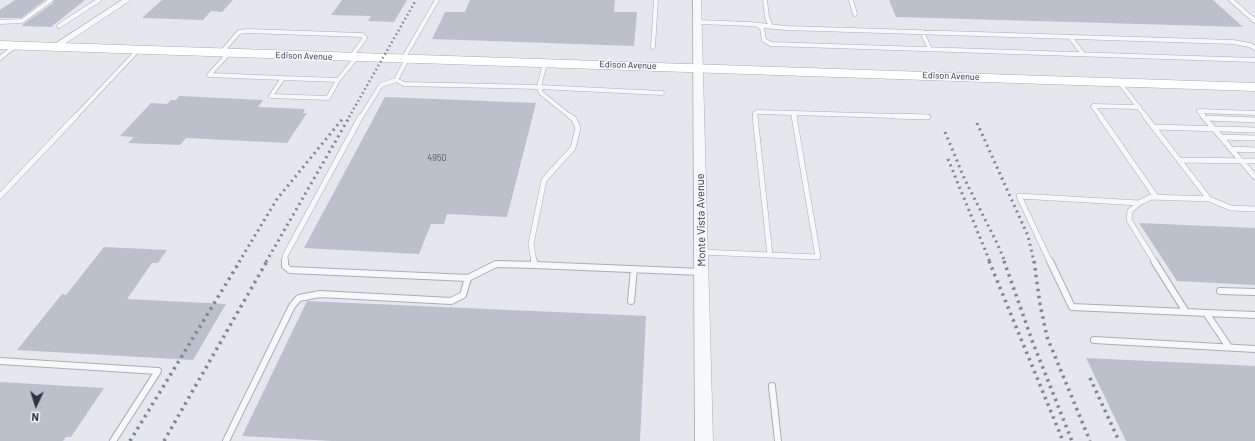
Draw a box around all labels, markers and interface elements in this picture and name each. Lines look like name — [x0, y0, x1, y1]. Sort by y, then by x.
street label: Edison Avenue — [275, 50, 333, 62]
street label: Edison Avenue — [599, 59, 657, 71]
street label: Edison Avenue — [922, 70, 980, 82]
house number: 4950 — [427, 153, 447, 163]
street label: Monte Vista Avenue — [694, 173, 708, 267]
north arrow — [16, 385, 56, 425]
text: N — [31, 411, 39, 424]

